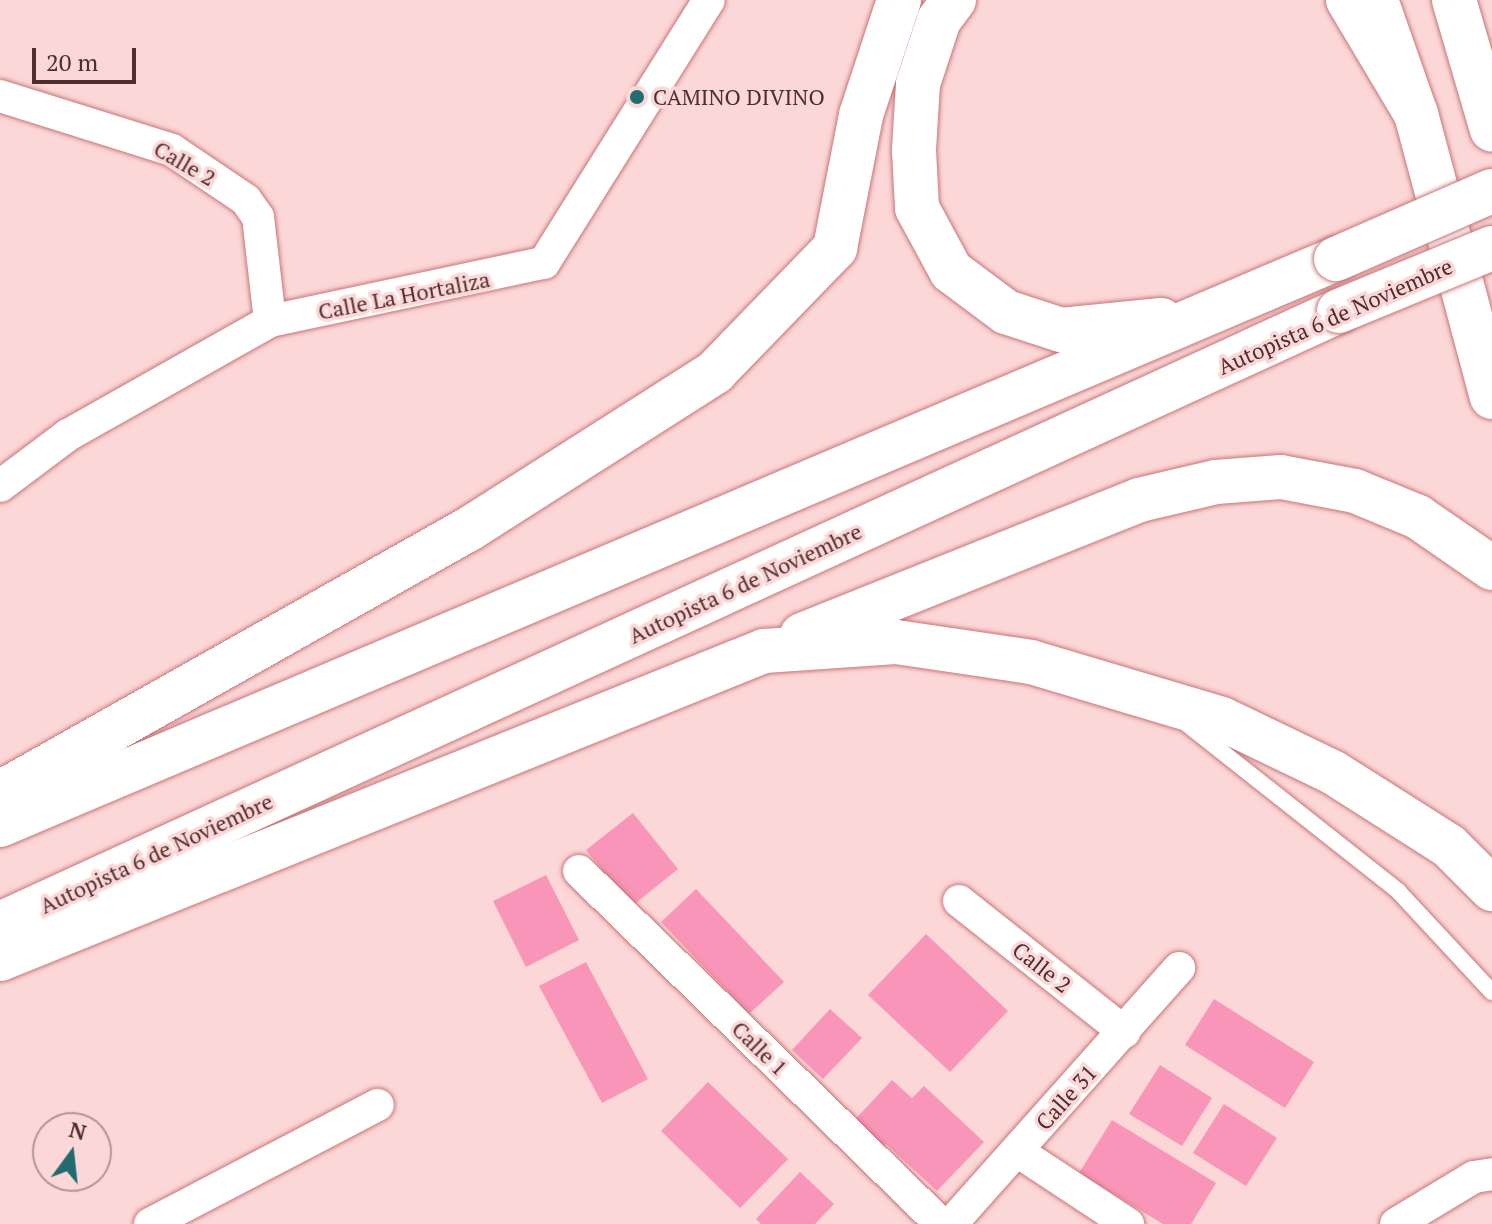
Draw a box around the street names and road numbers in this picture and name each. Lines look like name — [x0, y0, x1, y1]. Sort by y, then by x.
street label: Calle 2 — [150, 135, 220, 191]
street label: Autopista 6 de Noviembre — [1214, 252, 1456, 380]
street label: Calle La Hortaliza — [316, 265, 492, 325]
street label: Autopista 6 de Noviembre — [624, 517, 866, 649]
street label: Autopista 6 de Noviembre — [35, 787, 277, 919]
street label: Calle 2 — [1008, 936, 1076, 998]
street label: Calle 1 — [727, 1015, 793, 1081]
street label: Calle 31 — [1030, 1059, 1102, 1135]

